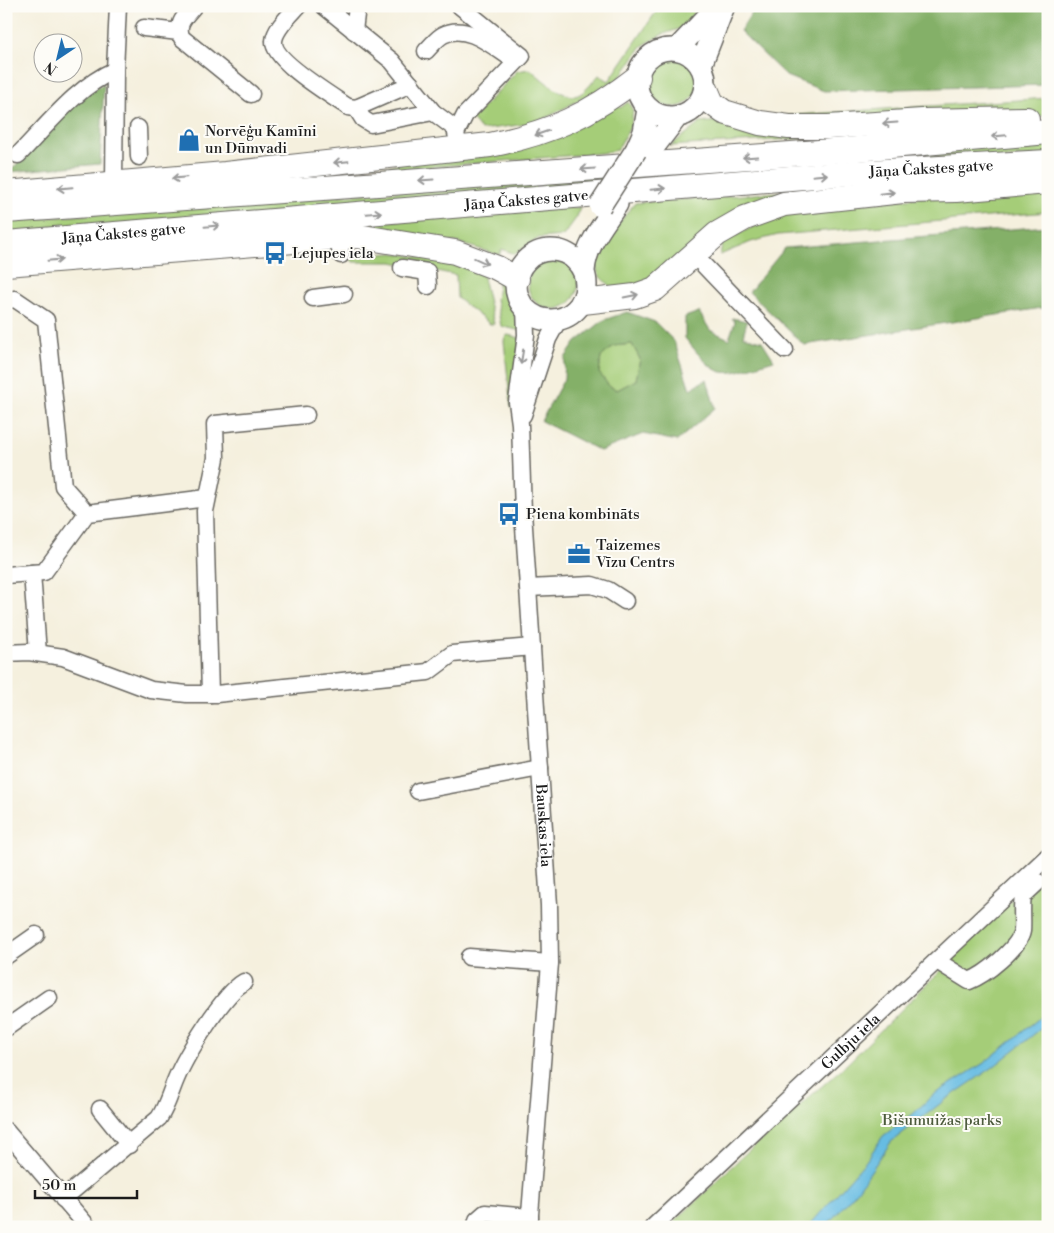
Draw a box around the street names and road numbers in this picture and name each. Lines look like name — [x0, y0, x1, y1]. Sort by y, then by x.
street label: Jāņa Čakstes gatve — [867, 156, 994, 182]
street label: Jāņa Čakstes gatve — [462, 185, 589, 215]
street label: Jāņa Čakstes gatve — [60, 219, 186, 248]
street label: Bauskas iela — [531, 782, 556, 868]
street label: Gulbju iela — [817, 1009, 884, 1074]

